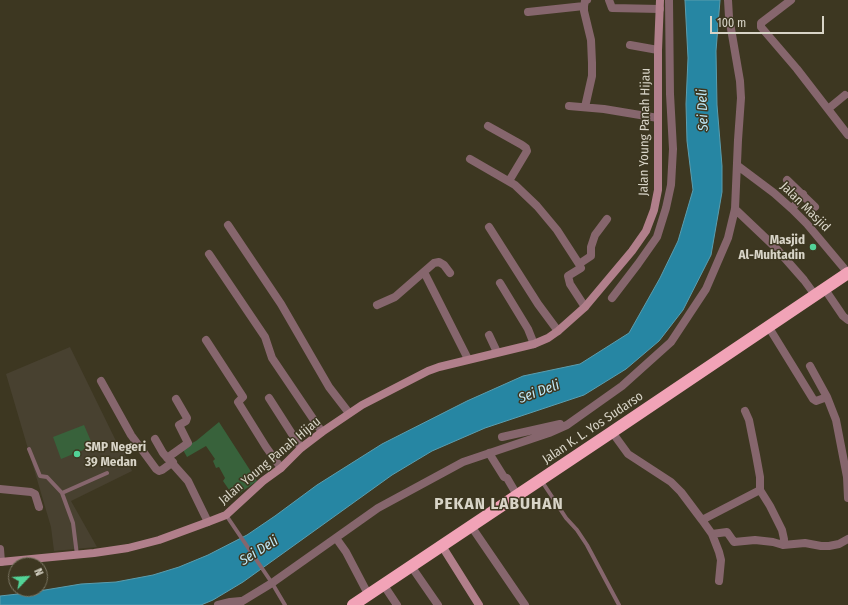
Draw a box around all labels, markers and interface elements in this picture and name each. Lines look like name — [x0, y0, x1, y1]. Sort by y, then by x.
scale bar — [712, 8, 826, 34]
text: 100 m — [717, 16, 746, 30]
street label: Jalan Young Panah Hijau — [636, 68, 654, 196]
water label: Sei Deli — [694, 89, 712, 131]
street label: Jalan Masjid — [777, 179, 833, 235]
place label: Masjid Al-Muhtadin — [739, 232, 805, 263]
marker: Masjid Al-Muhtadin — [808, 242, 818, 252]
water label: Sei Deli — [516, 377, 562, 407]
street label: Jalan K. L. Yos Sudarso — [540, 388, 646, 468]
street label: Jalan Young Panah Hijau — [216, 414, 324, 508]
place label: SMP Negeri 39 Medan — [85, 439, 146, 470]
marker: SMP Negeri 39 Medan — [72, 449, 82, 459]
district label: PEKAN LABUHAN — [434, 494, 564, 514]
water label: Sei Deli — [237, 533, 281, 569]
north arrow — [8, 557, 48, 597]
text: N — [31, 566, 46, 578]

